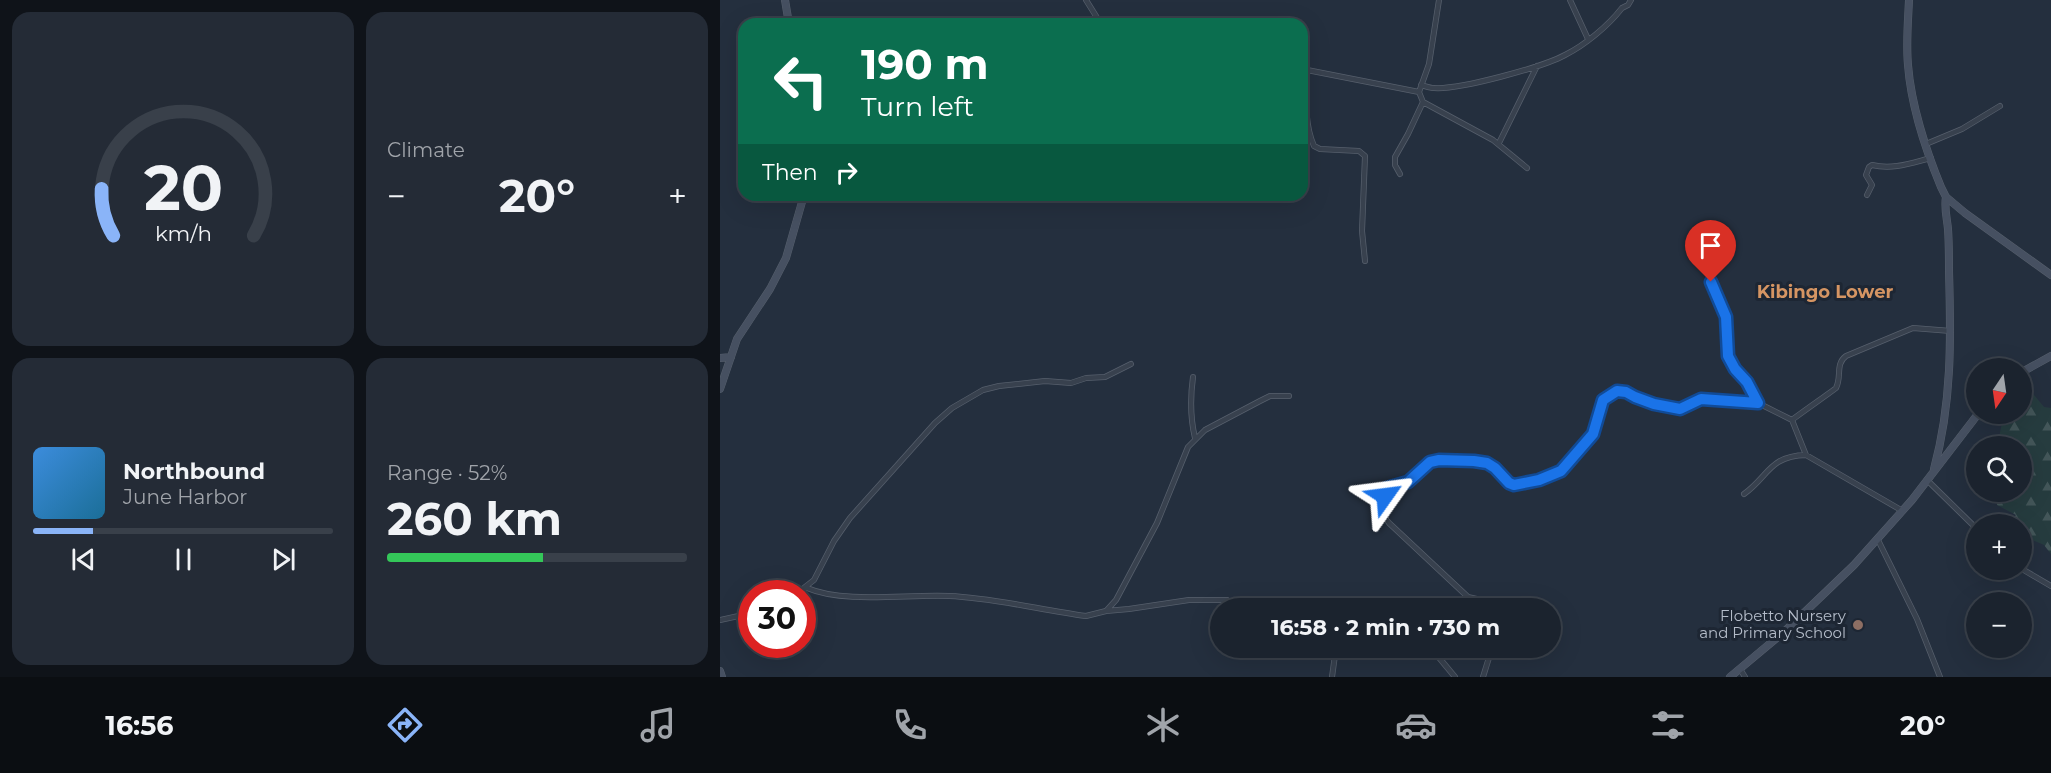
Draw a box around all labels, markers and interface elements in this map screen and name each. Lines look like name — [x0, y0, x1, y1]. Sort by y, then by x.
text: 190 m — [861, 38, 989, 90]
icon: left — [762, 42, 840, 120]
text: Turn left — [861, 90, 974, 123]
text: Climate — [387, 138, 465, 162]
text: 20 — [143, 150, 223, 226]
icon: right — [830, 156, 863, 189]
text: Then — [762, 159, 818, 186]
text: 20° — [499, 168, 575, 223]
text: − — [387, 176, 406, 216]
text: + — [668, 176, 687, 216]
text: km/h — [154, 220, 212, 246]
pin — [1685, 220, 1736, 282]
icon: arrive — [1694, 229, 1727, 262]
district label: Kibingo Lower — [1757, 281, 1894, 303]
north arrow — [1966, 358, 2032, 424]
map controls — [1966, 358, 2032, 658]
button: search — [1966, 436, 2032, 502]
text: Northbound — [123, 458, 265, 485]
text: Range · 52% — [387, 461, 507, 485]
position arrow — [1353, 464, 1417, 528]
text: June Harbor — [123, 485, 247, 509]
text: 260 km — [387, 491, 562, 546]
button: + — [1966, 514, 2032, 580]
icon: previous — [67, 543, 100, 576]
icon: pause — [167, 543, 200, 576]
icon: next — [267, 543, 300, 576]
speed limit sign: 30 — [738, 580, 816, 658]
button: − — [1966, 592, 2032, 658]
place label: Flobetto Nursery and Primary School — [1699, 606, 1847, 642]
text: 16:58 · 2 min · 730 m — [1271, 614, 1500, 641]
marker: Flobetto Nursery and Primary School — [1851, 618, 1865, 632]
icon: directions — [384, 704, 426, 746]
icon: music — [637, 704, 679, 746]
icon: phone — [889, 704, 931, 746]
icon: climate — [1142, 704, 1184, 746]
icon: car — [1395, 704, 1437, 746]
icon: filters — [1647, 704, 1689, 746]
text: 16:56 — [105, 709, 173, 742]
text: 20° — [1900, 709, 1946, 742]

